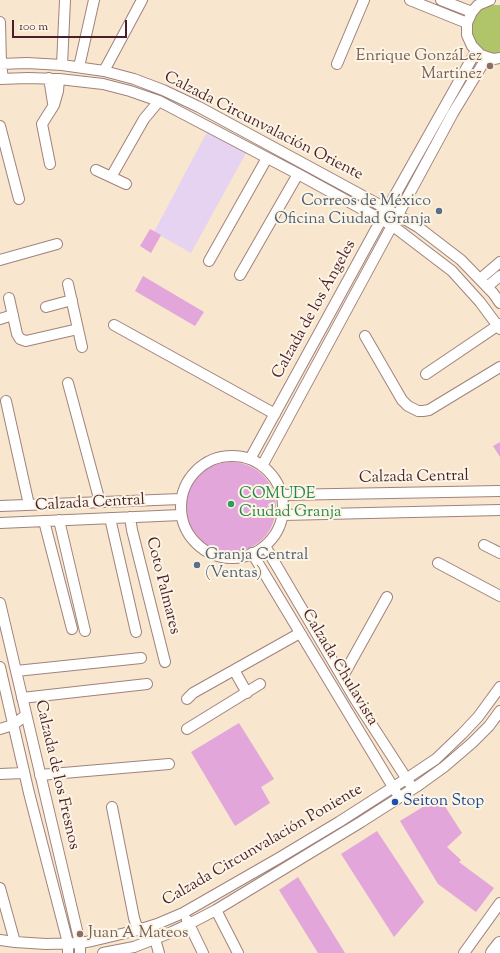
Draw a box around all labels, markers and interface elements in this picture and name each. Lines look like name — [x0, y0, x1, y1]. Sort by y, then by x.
scale bar — [14, 12, 129, 38]
text: 100 m — [19, 18, 48, 36]
place label: Enrique GonzáLez Martinez — [356, 47, 482, 85]
marker: Enrique GonzáLez Martinez — [485, 61, 495, 71]
street label: Calzada Circunvalación Oriente — [160, 68, 366, 186]
place label: Correos de México Oficina Ciudad Granja — [274, 192, 431, 230]
marker: Correos de México Oficina Ciudad Granja — [434, 206, 444, 216]
street label: Calzada de los Ángeles — [269, 237, 361, 383]
street label: Calzada Central — [359, 467, 469, 489]
place label: COMUDE Ciudad Granja — [239, 485, 341, 523]
street label: Calzada Central — [35, 492, 145, 516]
marker: COMUDE Ciudad Granja — [226, 499, 236, 509]
street label: Coto Palmares — [141, 535, 183, 637]
place label: Granja Central (Ventas) — [205, 546, 308, 584]
marker: Granja Central (Ventas) — [192, 560, 202, 570]
street label: Calzada Chulavista — [297, 606, 381, 730]
street label: Calzada de los Fresnos — [29, 698, 83, 852]
street label: Calzada Circunvalación Poniente — [160, 781, 366, 911]
place label: Seiton Stop — [403, 792, 484, 812]
marker: Seiton Stop — [390, 797, 400, 807]
place label: Juan A Mateos — [88, 924, 188, 944]
marker: Juan A Mateos — [75, 929, 85, 939]

